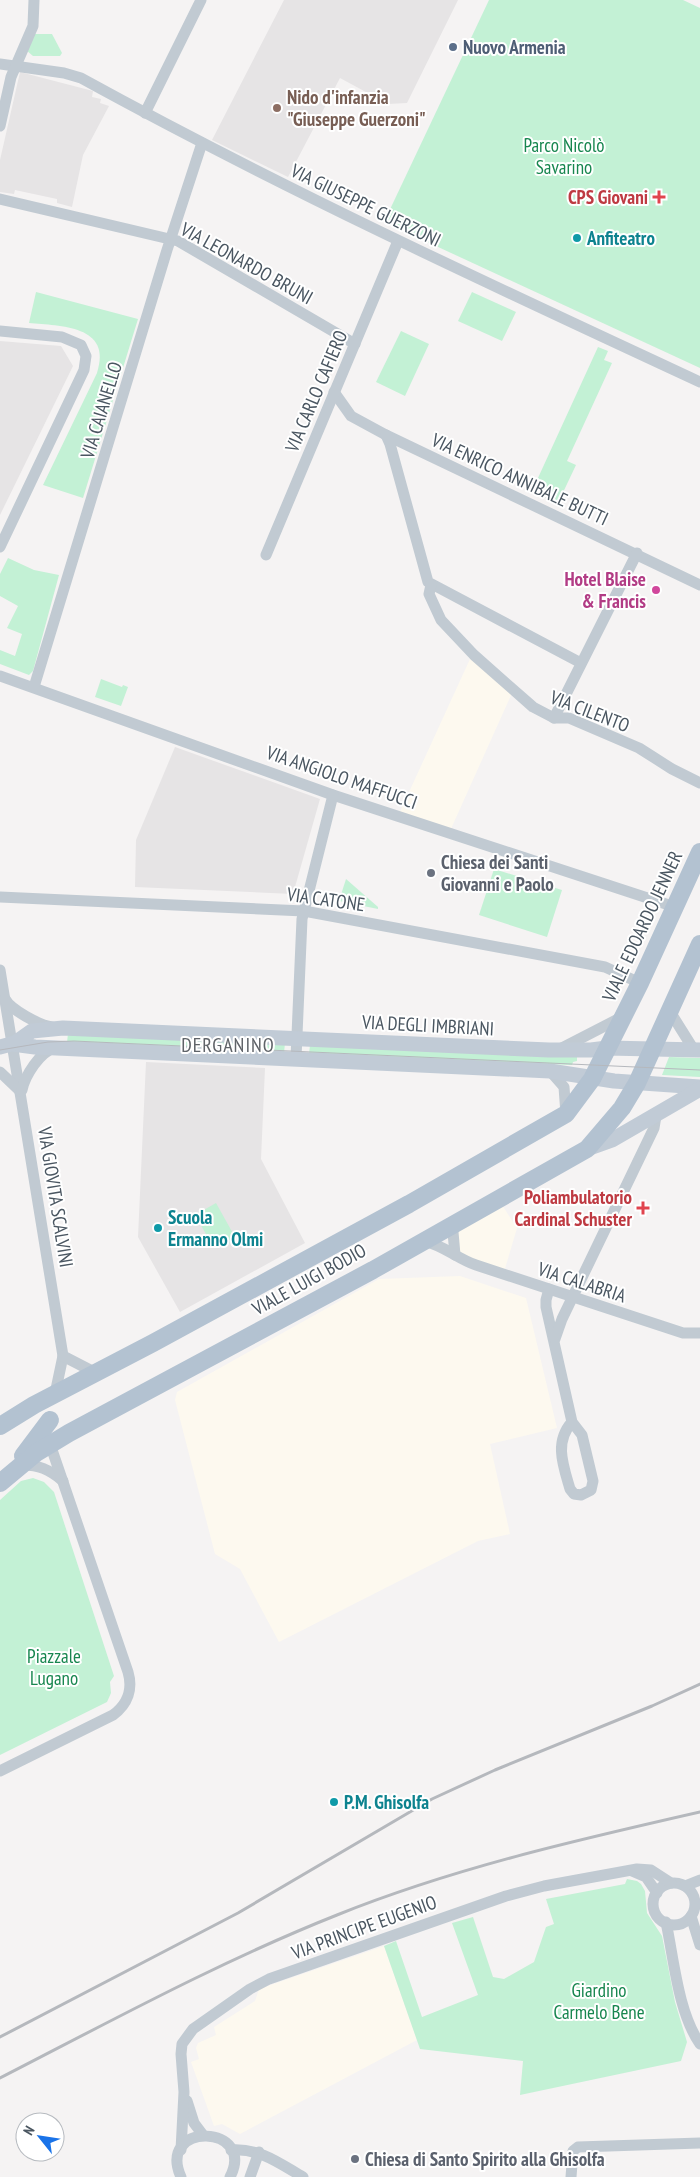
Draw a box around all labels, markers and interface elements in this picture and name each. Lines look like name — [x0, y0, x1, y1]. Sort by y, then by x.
place label: Nuovo Armenia — [463, 35, 566, 59]
marker: Nuovo Armenia — [447, 41, 459, 53]
place label: Nido d'infanzia "Giuseppe Guerzoni" — [287, 85, 426, 131]
marker: Nido d'infanzia "Giuseppe Guerzoni" — [271, 102, 283, 114]
park label: Parco Nicolò Savarino — [523, 133, 605, 179]
street label: VIA GIUSEPPE GUERZONI — [286, 158, 445, 252]
place label: CPS Giovani — [568, 185, 648, 209]
marker: CPS Giovani — [652, 190, 666, 204]
street label: VIA LEONARDO BRUNI — [176, 216, 317, 309]
place label: Anfiteatro — [586, 226, 655, 250]
marker: Anfiteatro — [571, 232, 583, 244]
street label: VIA CARLO CAFIERO — [279, 327, 352, 456]
street label: VIA CAIANELLO — [75, 359, 127, 462]
street label: VIA ENRICO ANNIBALE BUTTI — [427, 427, 612, 531]
place label: Hotel Blaise & Francis — [564, 567, 646, 613]
marker: Hotel Blaise & Francis — [650, 584, 662, 596]
street label: VIA CILENTO — [546, 685, 633, 737]
street label: VIA ANGIOLO MAFFUCCI — [263, 740, 421, 814]
street label: VIALE EDOARDO JENNER — [596, 847, 687, 1006]
place label: Chiesa dei Santi Giovanni e Paolo — [441, 850, 554, 896]
marker: Chiesa dei Santi Giovanni e Paolo — [425, 867, 437, 879]
street label: VIA CATONE — [285, 882, 366, 916]
street label: VIA DEGLI IMBRIANI — [360, 1010, 495, 1040]
district label: DERGANINO — [181, 1032, 275, 1058]
street label: VIA GIOVITA SCALVINI — [33, 1124, 79, 1269]
place label: Poliambulatorio Cardinal Schuster — [515, 1185, 632, 1231]
marker: Poliambulatorio Cardinal Schuster — [636, 1201, 650, 1215]
place label: Scuola Ermanno Olmi — [168, 1205, 263, 1251]
marker: Scuola Ermanno Olmi — [152, 1222, 164, 1234]
street label: VIALE LUIGI BODIO — [247, 1238, 370, 1321]
street label: VIA CALABRIA — [534, 1256, 629, 1308]
park label: Piazzale Lugano — [27, 1644, 81, 1690]
place label: P.M. Ghisolfa — [344, 1790, 429, 1814]
marker: P.M. Ghisolfa — [328, 1796, 340, 1808]
street label: VIA PRINCIPE EUGENIO — [287, 1890, 440, 1965]
park label: Giardino Carmelo Bene — [553, 1978, 645, 2024]
north arrow — [15, 2112, 65, 2162]
text: N — [19, 2123, 38, 2138]
place label: Chiesa di Santo Spirito alla Ghisolfa — [365, 2147, 605, 2171]
marker: Chiesa di Santo Spirito alla Ghisolfa — [349, 2153, 361, 2165]

